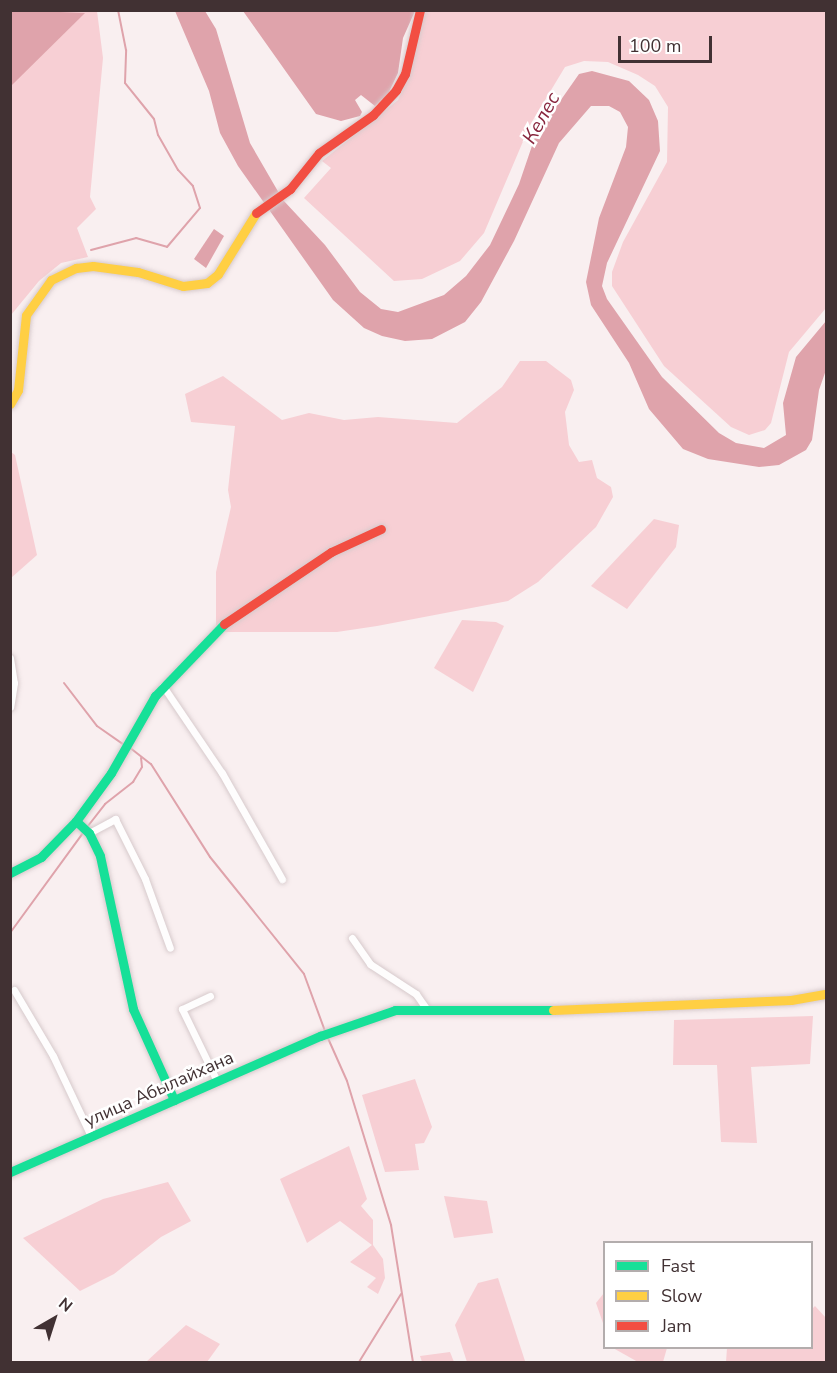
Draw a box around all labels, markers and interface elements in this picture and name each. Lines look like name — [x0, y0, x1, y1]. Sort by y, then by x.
scale bar — [621, 24, 716, 62]
text: 100 m — [629, 34, 681, 58]
water label: Келес — [517, 88, 565, 148]
street label: улица Абылайхана — [81, 1046, 237, 1132]
legend — [603, 1241, 813, 1349]
text: Fast — [661, 1254, 695, 1278]
text: Slow — [661, 1284, 702, 1308]
north arrow — [24, 1289, 84, 1349]
text: N — [54, 1293, 77, 1317]
text: Jam — [661, 1314, 692, 1338]

